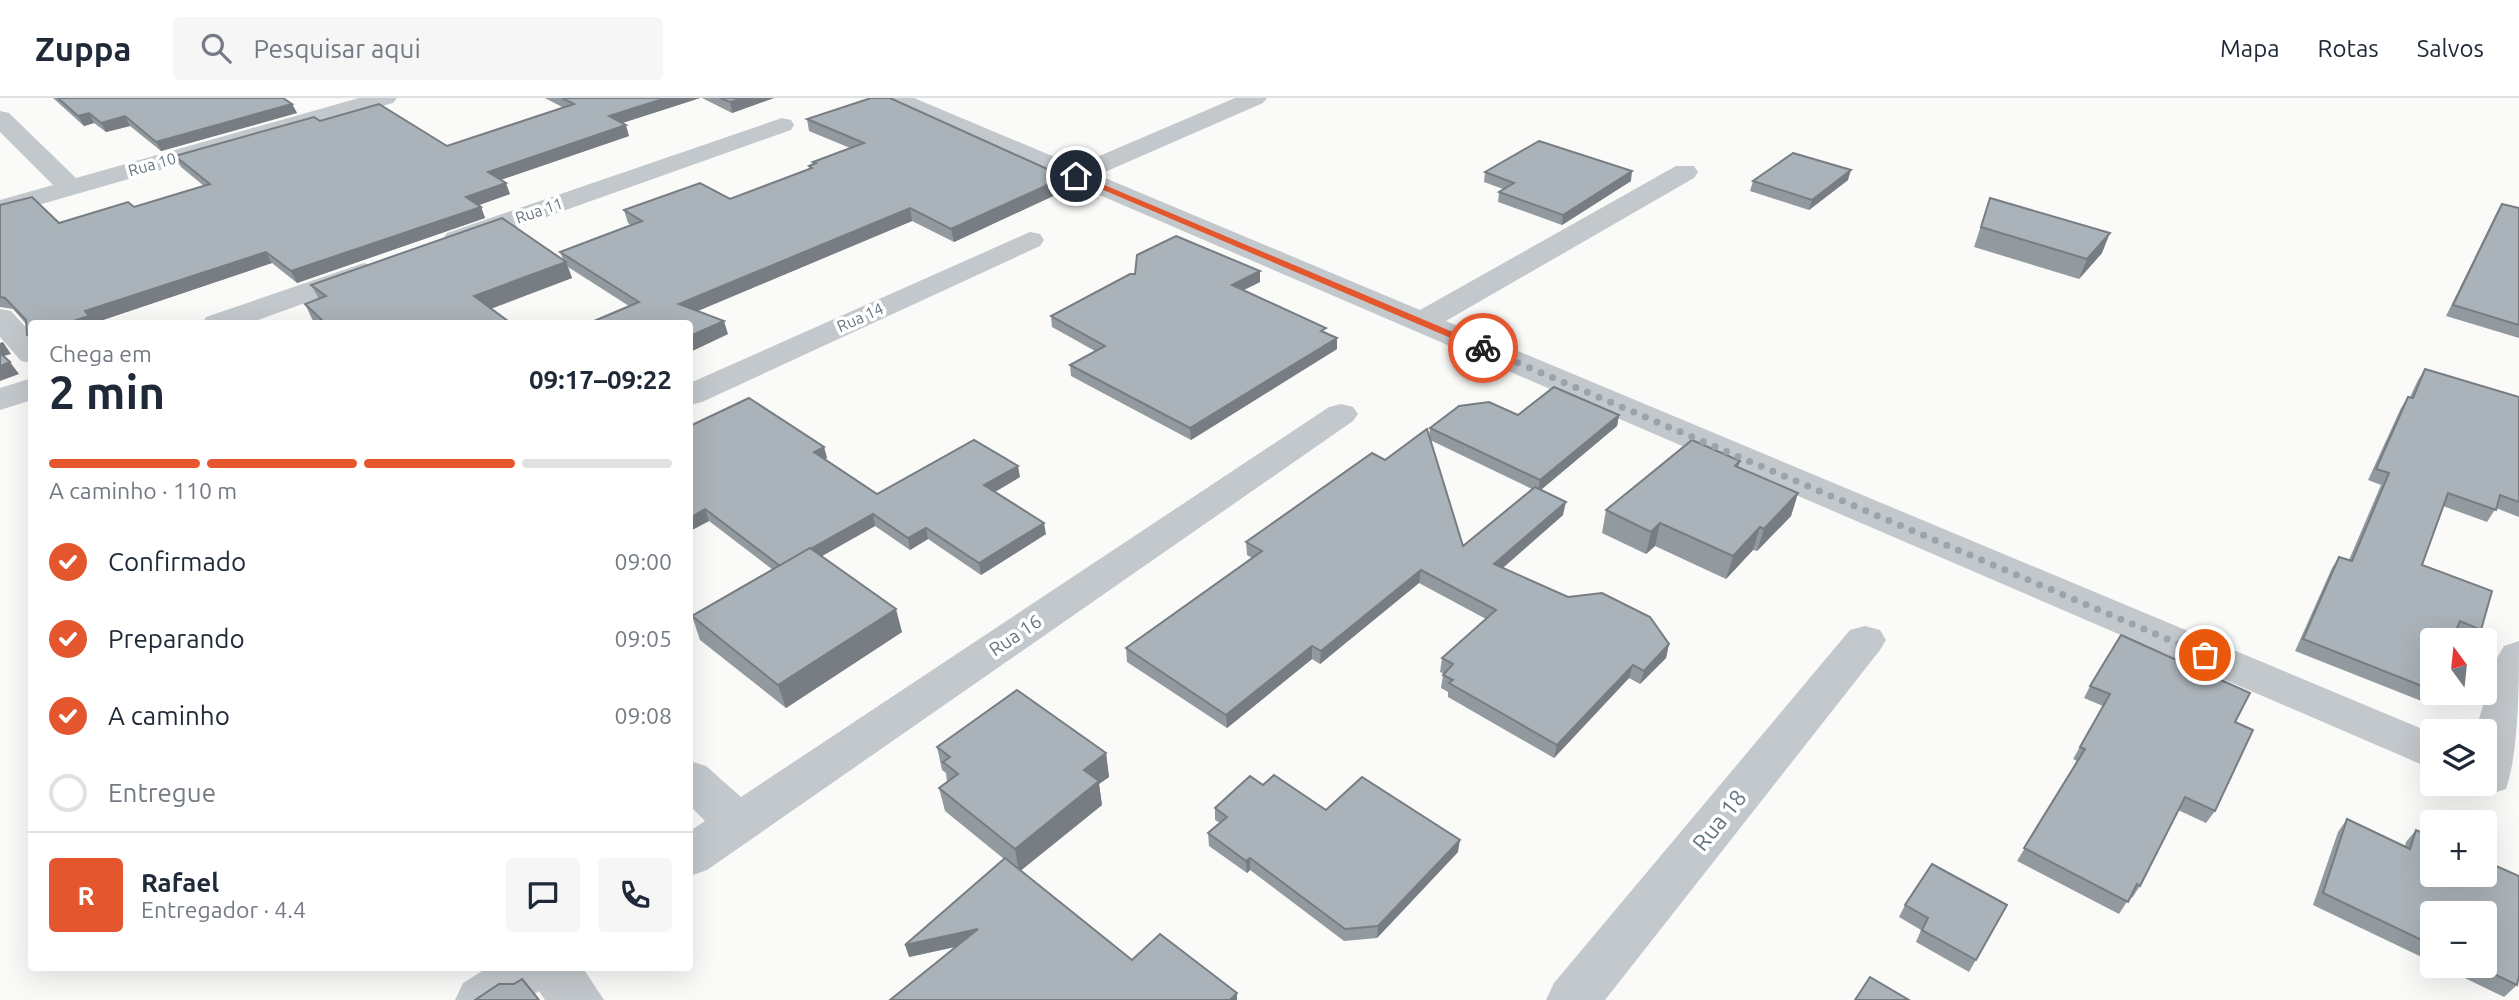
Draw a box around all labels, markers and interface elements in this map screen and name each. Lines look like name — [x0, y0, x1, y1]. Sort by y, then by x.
search box — [173, 17, 663, 80]
icon: search — [197, 29, 235, 67]
text: Zuppa — [35, 30, 131, 67]
text: Pesquisar aqui — [253, 34, 421, 63]
text: Mapa — [2220, 35, 2280, 62]
text: Rotas — [2318, 35, 2379, 62]
text: Salvos — [2417, 35, 2484, 62]
pin — [1046, 146, 1106, 206]
street label: Rua 10 — [126, 149, 178, 179]
icon: home — [1057, 157, 1095, 195]
street label: Rua 11 — [513, 194, 565, 226]
street label: Rua 14 — [834, 299, 886, 335]
courier — [1448, 313, 1518, 383]
icon: bike — [1464, 329, 1502, 367]
text: Chega em — [49, 341, 152, 366]
text: 09:17–09:22 — [529, 365, 672, 394]
text: 2 min — [49, 366, 165, 418]
text: A caminho · 110 m — [49, 478, 237, 503]
icon: check — [49, 543, 87, 581]
text: Confirmado — [108, 547, 246, 576]
text: 09:00 — [614, 549, 672, 574]
street label: Rua 16 — [985, 610, 1045, 660]
icon: check — [49, 620, 87, 658]
text: Preparando — [108, 624, 245, 653]
pin — [2175, 625, 2235, 685]
text: 09:05 — [614, 626, 672, 651]
north arrow — [2420, 628, 2497, 705]
map controls — [2420, 628, 2497, 978]
icon: bag — [2186, 636, 2224, 674]
icon: check — [49, 697, 87, 735]
text: A caminho — [108, 701, 230, 730]
text: 09:08 — [614, 703, 672, 728]
button: layers — [2420, 719, 2497, 796]
text: Entregue — [108, 778, 216, 807]
street label: Rua 18 — [1687, 785, 1751, 855]
button: + — [2420, 810, 2497, 887]
button: chat — [506, 858, 580, 932]
button: phone — [598, 858, 672, 932]
text: Rafael — [141, 868, 219, 897]
text: R — [77, 881, 95, 910]
text: Entregador · 4.4 — [141, 897, 306, 922]
button: − — [2420, 901, 2497, 978]

